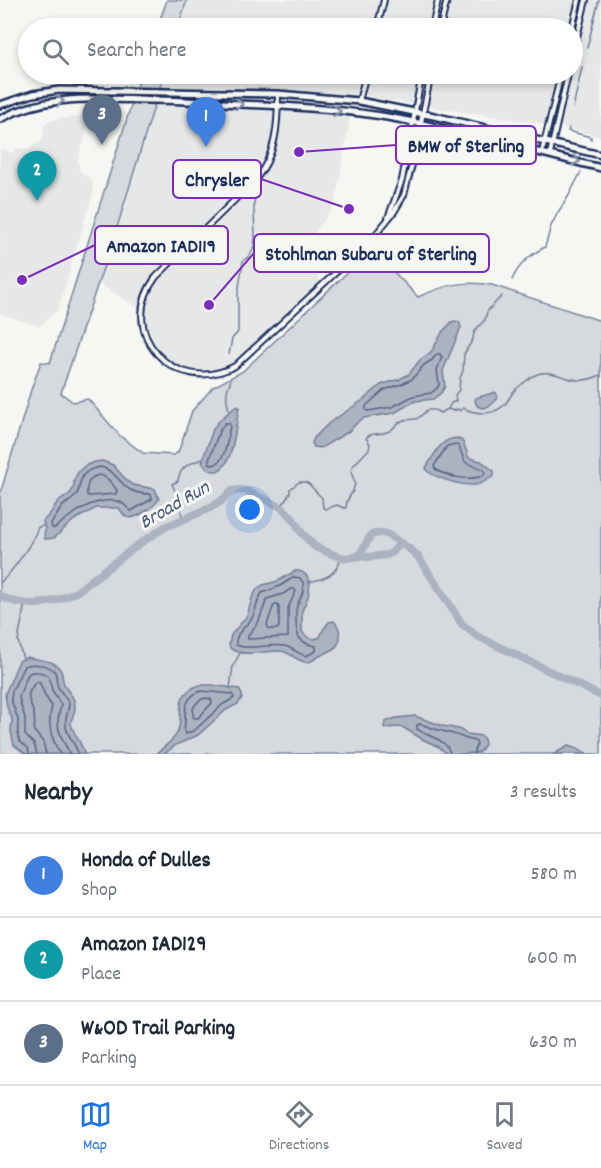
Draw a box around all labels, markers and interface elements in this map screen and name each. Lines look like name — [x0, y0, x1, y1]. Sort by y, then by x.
search box — [18, 18, 583, 84]
icon: search — [39, 35, 72, 68]
text: Search here — [87, 36, 186, 67]
one-way arrow — [55, 95, 65, 108]
pin: 3 — [82, 96, 122, 145]
one-way arrow — [235, 97, 244, 110]
pin: 1 — [186, 98, 226, 147]
one-way arrow — [332, 104, 341, 117]
callout: BMW of Sterling — [396, 126, 536, 164]
text: BMW of Sterling — [408, 134, 525, 162]
pin: 2 — [18, 152, 57, 201]
one-way arrow — [570, 154, 580, 167]
callout: Chrysler — [173, 160, 261, 198]
text: Chrysler — [185, 168, 250, 196]
callout: Amazon IAD119 — [95, 226, 228, 264]
text: Amazon IAD119 — [106, 234, 216, 262]
callout: Stohlman Subaru of Sterling — [254, 234, 489, 272]
text: Stohlman Subaru of Sterling — [265, 242, 477, 270]
water label: Broad Run — [135, 474, 216, 537]
your location — [235, 495, 264, 524]
text: Nearby — [24, 775, 92, 812]
text: 3 results — [510, 779, 577, 807]
text: Honda of Dulles — [81, 846, 211, 877]
text: 1 — [41, 861, 46, 889]
text: 580 m — [531, 861, 577, 889]
text: Shop — [81, 877, 117, 905]
text: Amazon IAD129 — [81, 930, 207, 961]
text: 2 — [39, 945, 48, 973]
text: 600 m — [527, 945, 577, 973]
text: Place — [81, 961, 121, 989]
text: W&OD Trail Parking — [81, 1014, 235, 1045]
text: 3 — [39, 1029, 48, 1057]
text: 630 m — [529, 1029, 577, 1057]
text: Parking — [81, 1045, 137, 1073]
tab: Map — [79, 1098, 112, 1157]
tab: Directions — [269, 1098, 329, 1157]
tab: Saved — [487, 1098, 522, 1157]

